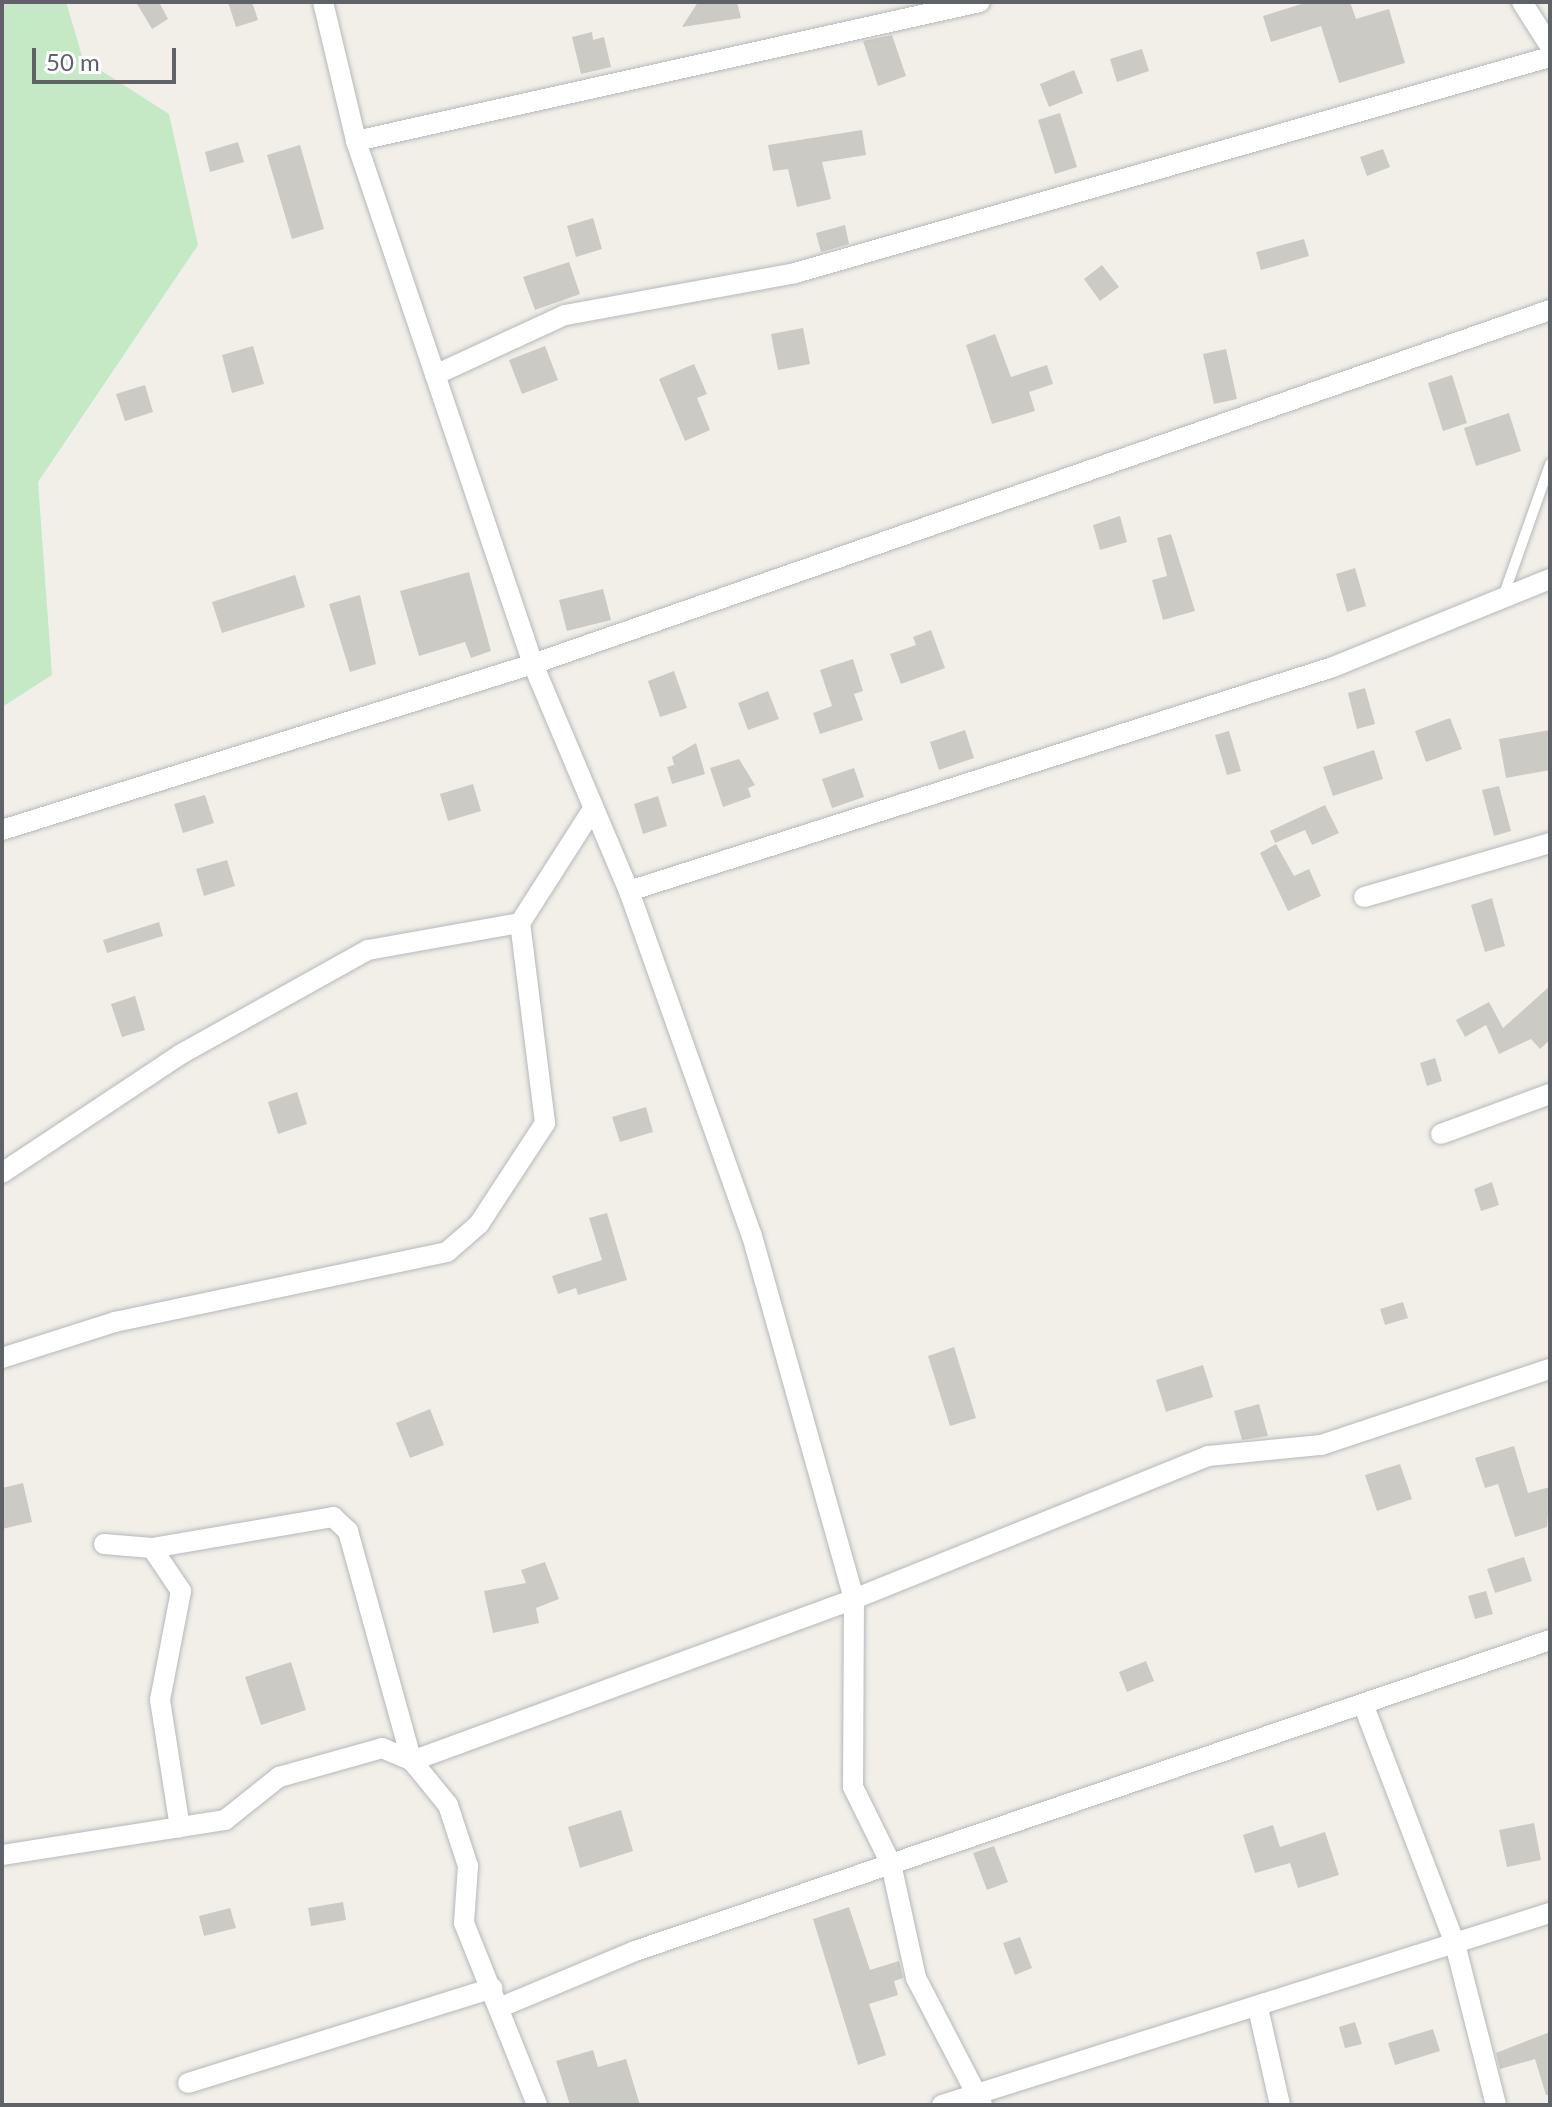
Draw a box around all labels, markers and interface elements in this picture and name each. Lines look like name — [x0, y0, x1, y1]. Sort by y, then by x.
scale bar — [36, 32, 180, 82]
text: 50 m — [46, 47, 100, 76]

